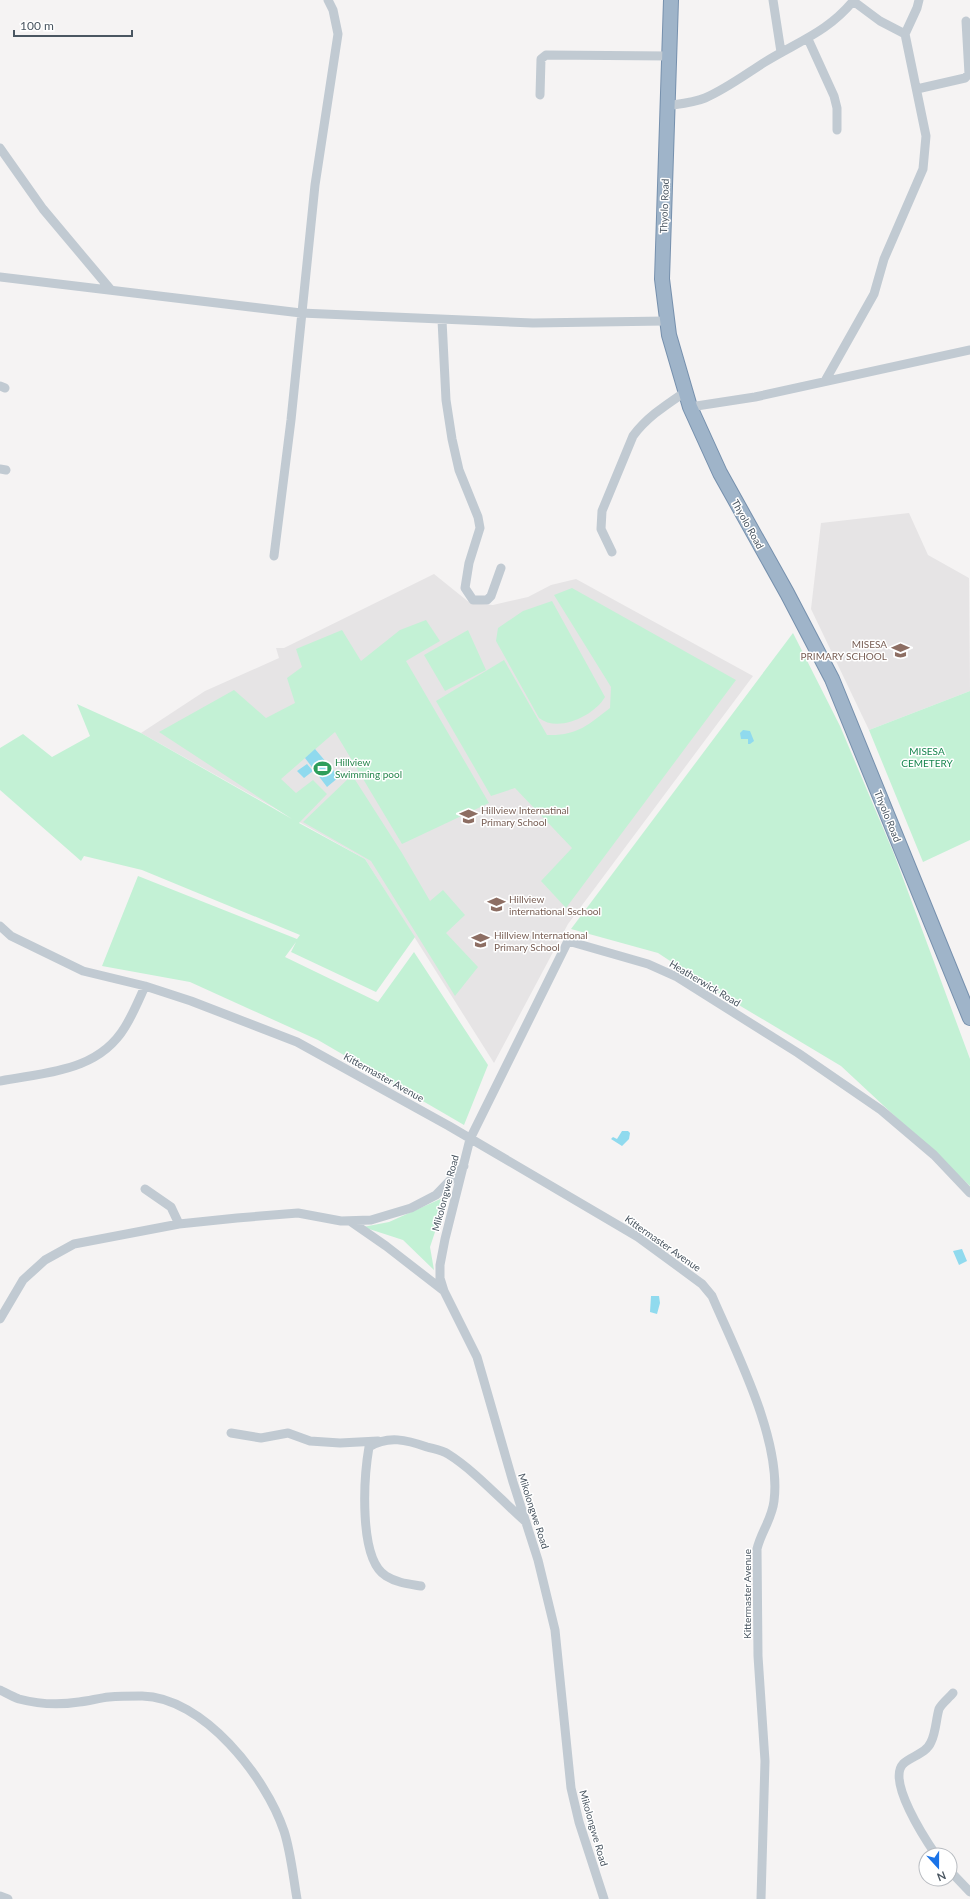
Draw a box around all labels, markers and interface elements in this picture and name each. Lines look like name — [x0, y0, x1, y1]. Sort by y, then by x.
scale bar — [14, 12, 132, 38]
text: 100 m — [20, 18, 54, 33]
street label: Thyolo Road — [657, 178, 671, 234]
street label: Thyolo Road — [729, 497, 767, 551]
place label: MISESA PRIMARY SCHOOL — [801, 638, 887, 662]
school or university icon: MISESA PRIMARY SCHOOL — [890, 640, 910, 660]
park label: MISESA CEMETERY — [901, 745, 953, 769]
place label: Hillview Swimming pool — [335, 756, 402, 780]
sports icon: Hillview Swimming pool — [312, 758, 332, 778]
street label: Thyolo Road — [872, 788, 904, 844]
place label: Hillview Internatinal Primary School — [481, 804, 569, 828]
school or university icon: Hillview Internatinal Primary School — [458, 806, 478, 826]
place label: Hillview international Sschool — [509, 893, 601, 917]
school or university icon: Hillview international Sschool — [486, 895, 506, 915]
place label: Hillview International Primary School — [494, 929, 588, 953]
school or university icon: Hillview International Primary School — [471, 931, 491, 951]
street label: Heatherwick Road — [667, 957, 743, 1009]
street label: Kittermaster Avenue — [342, 1050, 426, 1104]
street label: Mikolongwe Road — [429, 1153, 461, 1233]
street label: Kittermaster Avenue — [623, 1212, 703, 1274]
street label: Mikolongwe Road — [516, 1472, 552, 1550]
street label: Kittermaster Avenue — [741, 1549, 753, 1639]
street label: Mikolongwe Road — [577, 1789, 611, 1867]
north arrow — [918, 1847, 958, 1887]
text: N — [935, 1869, 948, 1884]

